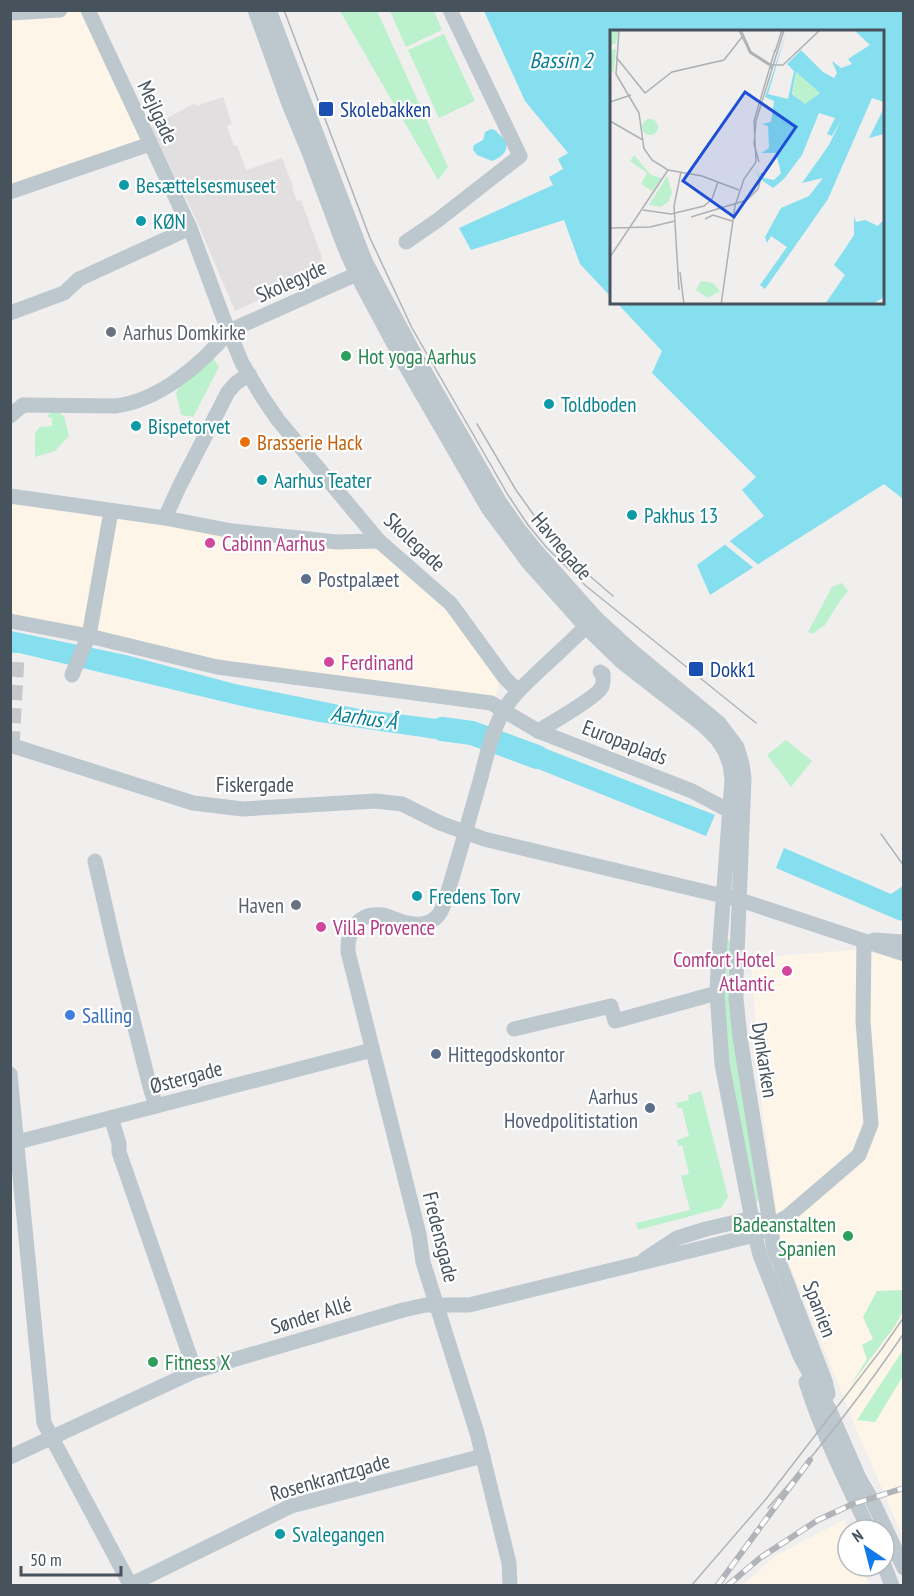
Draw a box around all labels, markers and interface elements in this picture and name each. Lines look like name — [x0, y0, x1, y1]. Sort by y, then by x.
inset map — [610, 30, 884, 304]
water label: Bassin 2 — [529, 46, 595, 74]
street label: Mejlgade — [132, 76, 184, 148]
place label: Skolebakken — [340, 96, 431, 123]
marker: Skolebakken — [317, 100, 335, 118]
place label: Besættelsesmuseet — [136, 172, 276, 199]
marker: Besættelsesmuseet — [117, 178, 131, 192]
place label: KØN — [153, 208, 186, 235]
marker: KØN — [134, 214, 148, 228]
street label: Skolegyde — [252, 254, 330, 308]
place label: Aarhus Domkirke — [123, 319, 246, 346]
marker: Aarhus Domkirke — [104, 325, 118, 339]
place label: Hot yoga Aarhus — [358, 343, 476, 370]
marker: Hot yoga Aarhus — [339, 349, 353, 363]
place label: Toldboden — [561, 391, 636, 418]
marker: Toldboden — [542, 397, 556, 411]
place label: Bispetorvet — [148, 413, 231, 440]
marker: Bispetorvet — [129, 419, 143, 433]
place label: Brasserie Hack — [257, 429, 363, 456]
marker: Brasserie Hack — [238, 435, 252, 449]
place label: Aarhus Teater — [274, 467, 372, 494]
marker: Aarhus Teater — [255, 473, 269, 487]
place label: Pakhus 13 — [644, 502, 718, 529]
street label: Havnegade — [526, 506, 598, 586]
street label: Skolegade — [378, 507, 452, 577]
marker: Pakhus 13 — [625, 508, 639, 522]
place label: Cabinn Aarhus — [222, 530, 325, 557]
marker: Cabinn Aarhus — [203, 536, 217, 550]
place label: Postpalæet — [318, 566, 399, 593]
marker: Postpalæet — [299, 572, 313, 586]
place label: Ferdinand — [341, 649, 414, 676]
marker: Ferdinand — [322, 655, 336, 669]
place label: Dokk1 — [710, 656, 756, 683]
marker: Dokk1 — [687, 660, 705, 678]
water label: Aarhus Å — [329, 699, 400, 736]
street label: Europaplads — [579, 713, 671, 771]
street label: Fiskergade — [216, 771, 294, 798]
place label: Fredens Torv — [429, 883, 521, 910]
marker: Fredens Torv — [410, 889, 424, 903]
place label: Haven — [238, 892, 284, 919]
marker: Haven — [289, 898, 303, 912]
place label: Villa Provence — [332, 914, 435, 941]
marker: Villa Provence — [314, 920, 328, 934]
place label: Comfort Hotel Atlantic — [673, 946, 776, 997]
marker: Comfort Hotel Atlantic — [780, 964, 794, 978]
place label: Salling — [82, 1002, 132, 1029]
marker: Salling — [63, 1008, 77, 1022]
street label: Dynkarken — [746, 1020, 784, 1100]
place label: Hittegodskontor — [448, 1041, 565, 1068]
marker: Hittegodskontor — [429, 1047, 443, 1061]
street label: Østergade — [147, 1054, 225, 1100]
place label: Aarhus Hovedpolitistation — [504, 1083, 638, 1134]
marker: Aarhus Hovedpolitistation — [643, 1101, 657, 1115]
street label: Fredensgade — [417, 1189, 465, 1285]
place label: Badeanstalten Spanien — [733, 1211, 836, 1262]
marker: Badeanstalten Spanien — [841, 1229, 855, 1243]
street label: Spanien — [797, 1277, 843, 1341]
street label: Sønder Allé — [267, 1290, 355, 1340]
place label: Fitness X — [165, 1349, 231, 1376]
marker: Fitness X — [146, 1355, 160, 1369]
street label: Rosenkrantzgade — [267, 1447, 393, 1507]
north arrow — [836, 1518, 896, 1578]
place label: Svalegangen — [292, 1521, 385, 1548]
text: N — [848, 1525, 867, 1546]
marker: Svalegangen — [273, 1527, 287, 1541]
scale bar — [21, 1539, 122, 1577]
text: 50 m — [30, 1548, 62, 1571]

